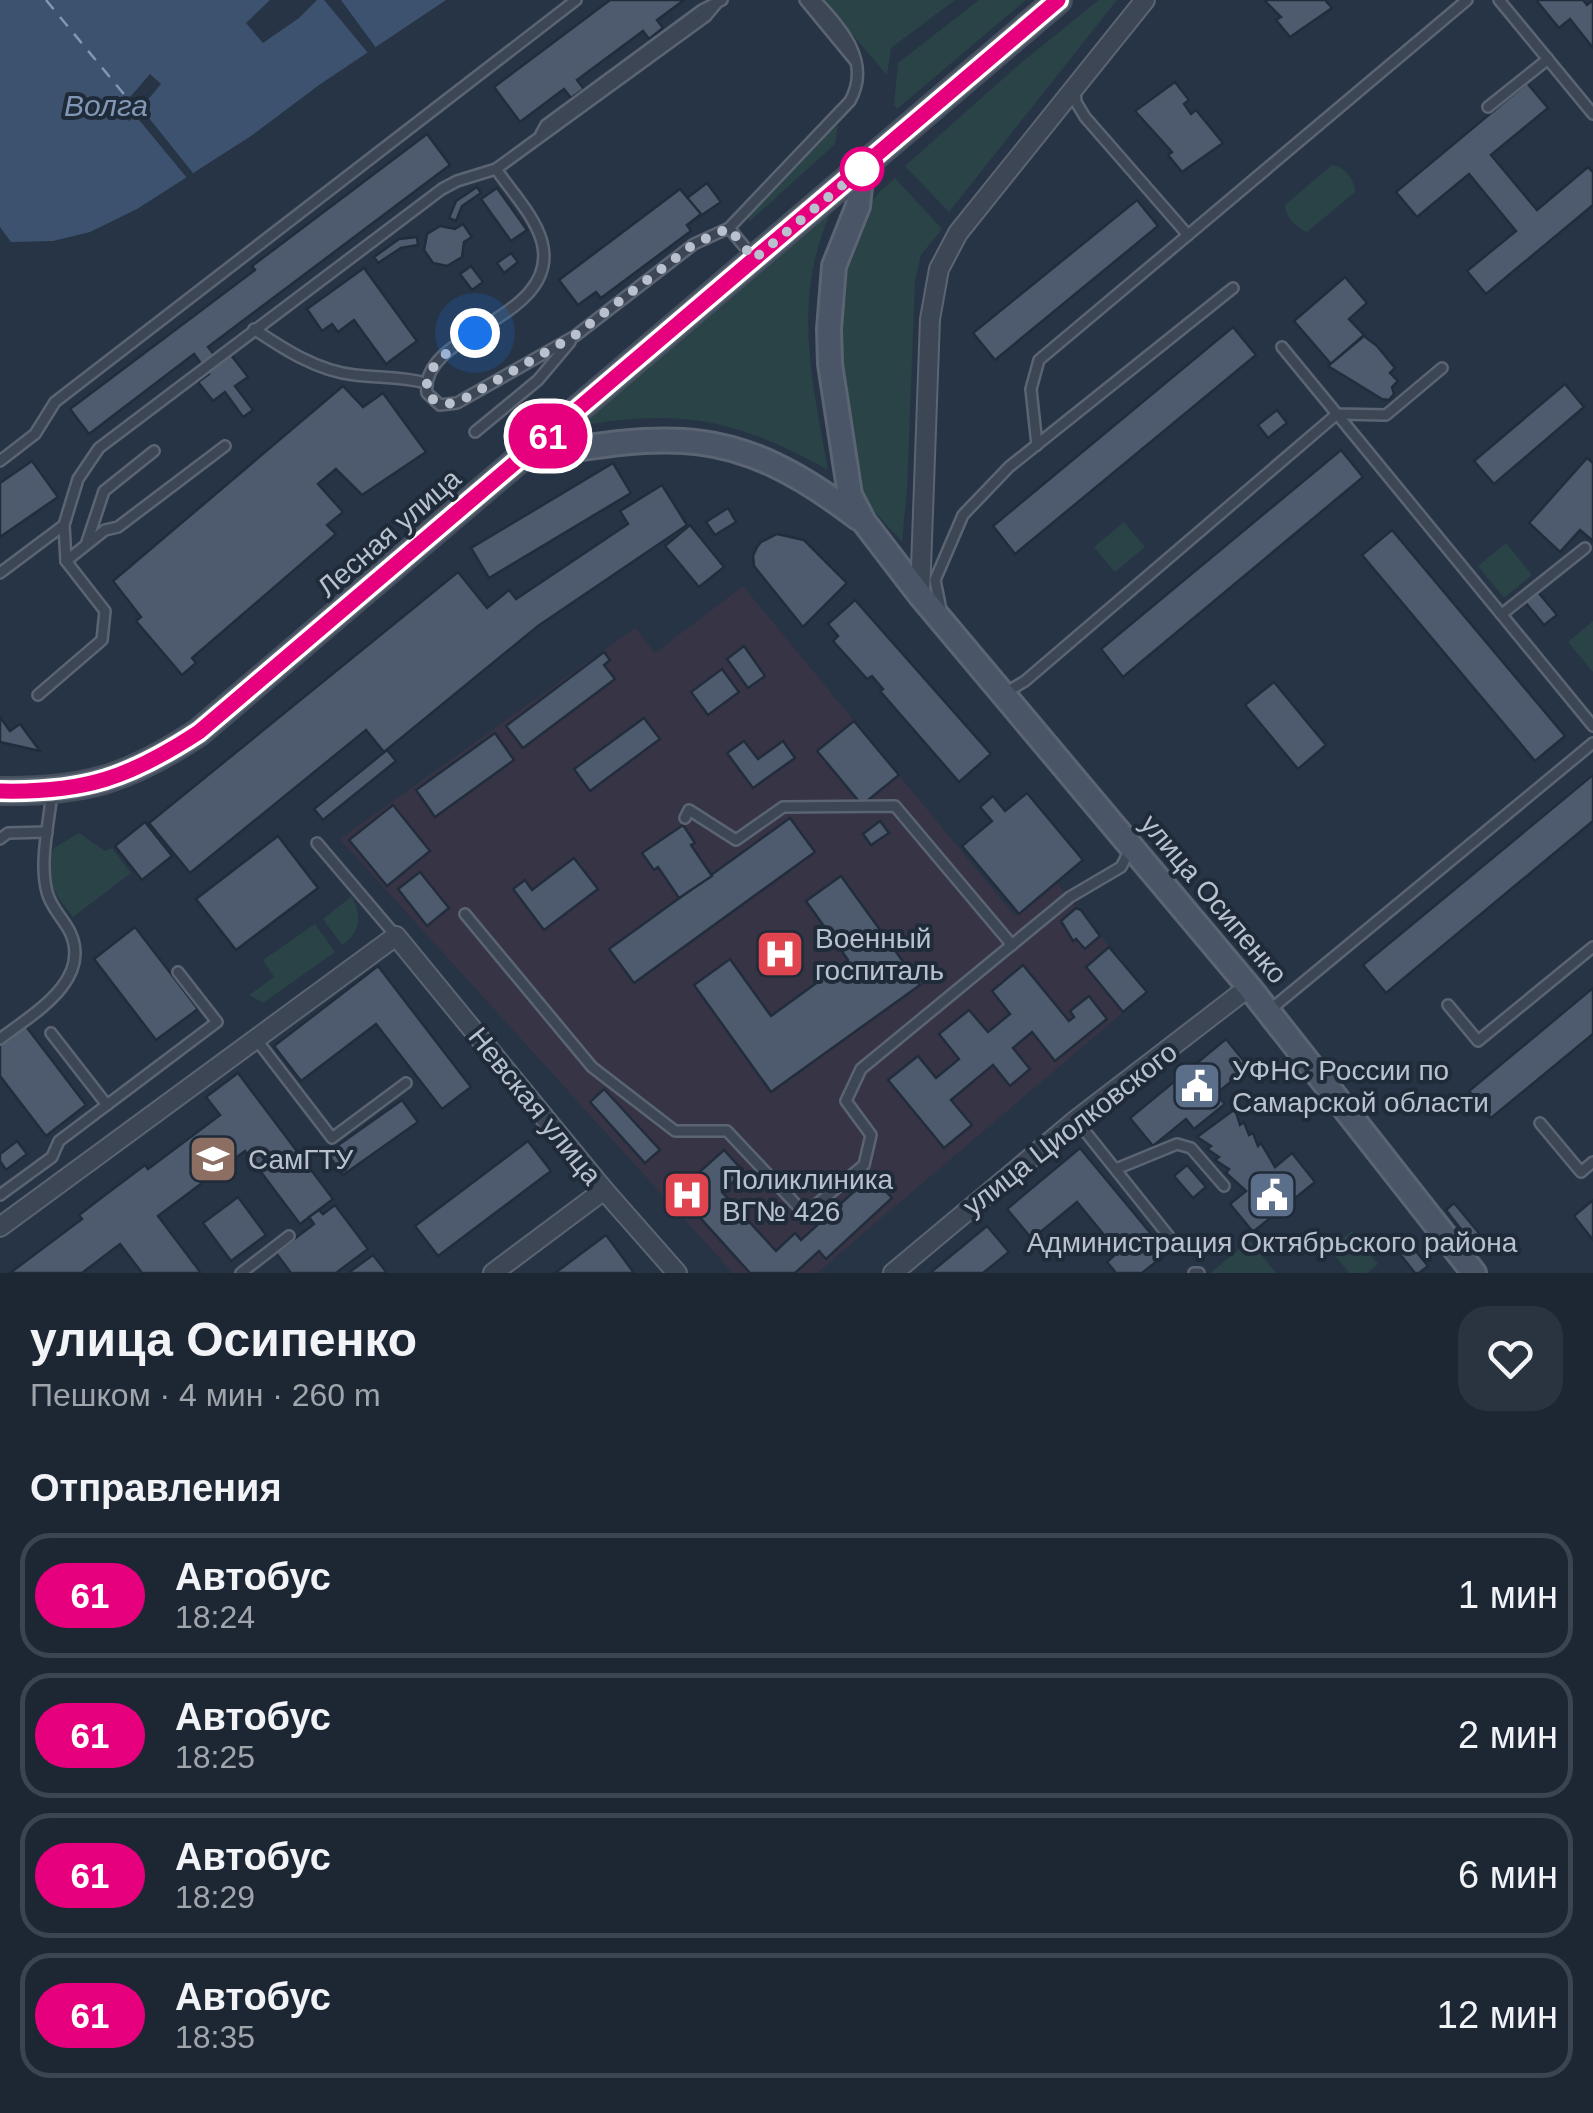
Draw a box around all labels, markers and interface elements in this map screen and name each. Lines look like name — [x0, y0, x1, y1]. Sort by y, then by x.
water label: Волга — [64, 89, 148, 122]
unlabelled marker — [841, 148, 883, 190]
your location — [450, 308, 500, 358]
line badge: 61 — [503, 404, 593, 468]
text: 61 — [529, 417, 567, 456]
street label: Лесная улица — [311, 462, 467, 603]
street label: улица Осипенко — [1134, 808, 1294, 990]
place label: Военный госпиталь — [815, 923, 944, 986]
hospital icon: Военный госпиталь — [754, 928, 806, 980]
street label: Невская улица — [462, 1021, 608, 1191]
street label: улица Циолковского — [957, 1036, 1183, 1222]
place label: УФНС России по Самарской области — [1232, 1055, 1489, 1118]
public building icon: УФНС России по Самарской области — [1171, 1060, 1223, 1112]
school or university icon: СамГТУ — [187, 1133, 239, 1185]
place label: СамГТУ — [248, 1144, 354, 1175]
place label: Поликлиника ВГ№ 426 — [722, 1164, 894, 1227]
hospital icon: Поликлиника ВГ№ 426 — [661, 1169, 713, 1221]
public building icon: Администрация Октябрьского района — [1246, 1169, 1298, 1221]
place label: Администрация Октябрьского района — [1027, 1227, 1518, 1258]
button: heart — [1458, 1306, 1563, 1411]
text: улица Осипенко — [30, 1313, 417, 1366]
text: Пешком · 4 мин · 260 m — [30, 1377, 381, 1413]
text: Отправления — [30, 1467, 282, 1509]
text: Автобус — [175, 1556, 331, 1598]
text: 1 мин — [1458, 1574, 1558, 1616]
text: 61 — [71, 1576, 109, 1615]
text: 18:24 — [175, 1599, 255, 1635]
text: Автобус — [175, 1696, 331, 1738]
text: 2 мин — [1458, 1714, 1558, 1756]
text: 61 — [71, 1716, 109, 1755]
text: 18:25 — [175, 1739, 255, 1775]
text: Автобус — [175, 1836, 331, 1878]
text: 6 мин — [1458, 1854, 1558, 1896]
text: 61 — [71, 1856, 109, 1895]
text: 18:29 — [175, 1879, 255, 1915]
text: Автобус — [175, 1976, 331, 2018]
text: 12 мин — [1437, 1994, 1558, 2036]
text: 61 — [71, 1996, 109, 2035]
text: 18:35 — [175, 2019, 255, 2055]

